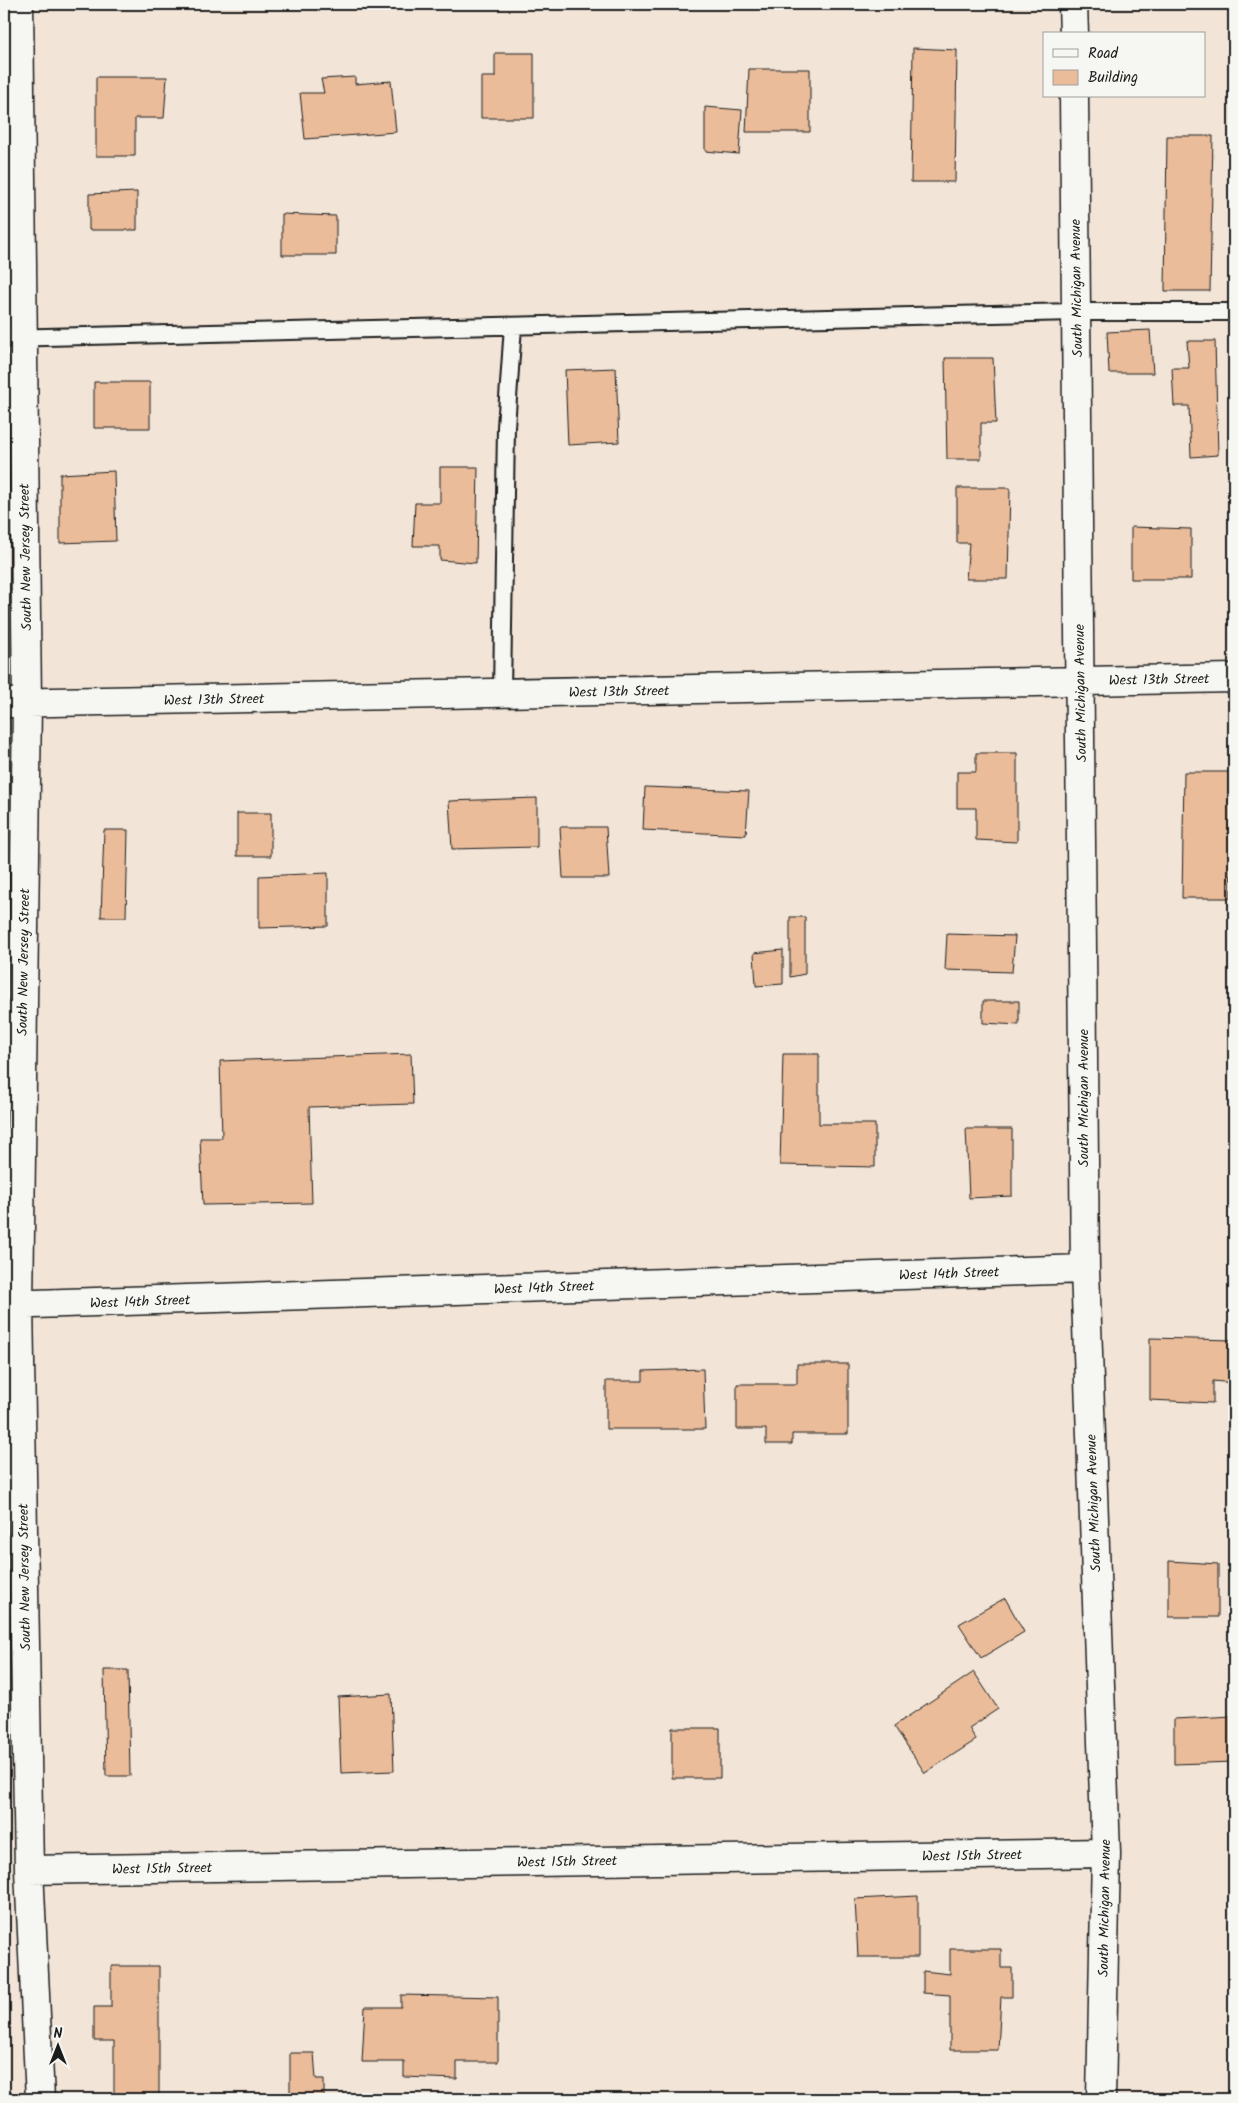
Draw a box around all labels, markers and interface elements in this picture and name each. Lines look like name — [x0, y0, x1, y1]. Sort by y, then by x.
legend — [1043, 32, 1206, 98]
text: Road — [1088, 42, 1119, 66]
text: Building — [1088, 66, 1138, 90]
street label: South Michigan Avenue — [1065, 218, 1089, 357]
street label: South New Jersey Street — [14, 483, 38, 631]
street label: South Michigan Avenue — [1069, 623, 1093, 762]
street label: West 13th Street — [1108, 668, 1210, 692]
street label: West 13th Street — [568, 680, 670, 704]
street label: West 13th Street — [163, 688, 265, 712]
street label: South New Jersey Street — [12, 888, 36, 1036]
street label: South Michigan Avenue — [1073, 1028, 1095, 1167]
street label: West 14th Street — [898, 1261, 1000, 1287]
street label: West 14th Street — [493, 1275, 595, 1301]
street label: West 14th Street — [89, 1289, 191, 1315]
street label: South Michigan Avenue — [1081, 1433, 1107, 1572]
street label: South New Jersey Street — [13, 1503, 37, 1651]
street label: South Michigan Avenue — [1093, 1838, 1117, 1977]
street label: West 15th Street — [922, 1844, 1023, 1868]
street label: West 15th Street — [517, 1850, 618, 1874]
street label: West 15th Street — [112, 1857, 213, 1881]
north arrow — [32, 2020, 82, 2070]
text: N — [54, 2023, 63, 2045]

